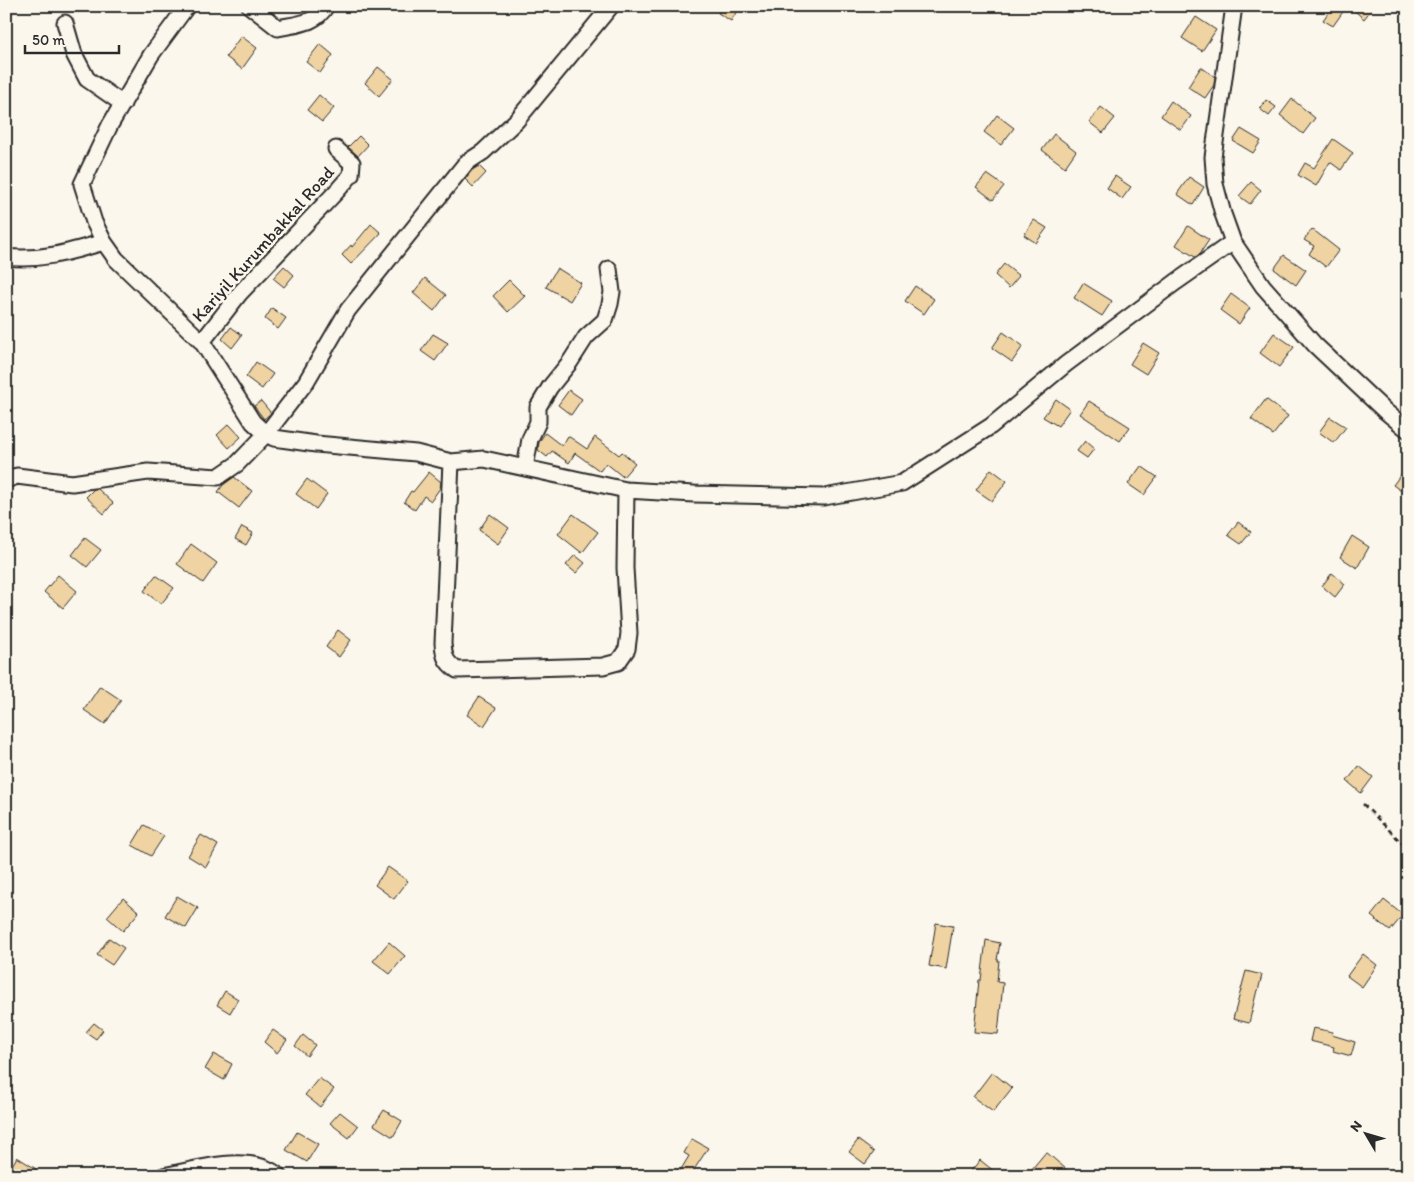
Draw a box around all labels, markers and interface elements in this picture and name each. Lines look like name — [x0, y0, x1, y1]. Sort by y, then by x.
scale bar — [25, 22, 119, 54]
text: 50 m — [32, 31, 65, 49]
street label: Kariyil Kurumbakkal Road — [187, 161, 339, 327]
north arrow — [1342, 1110, 1392, 1160]
text: N — [1347, 1117, 1366, 1135]

